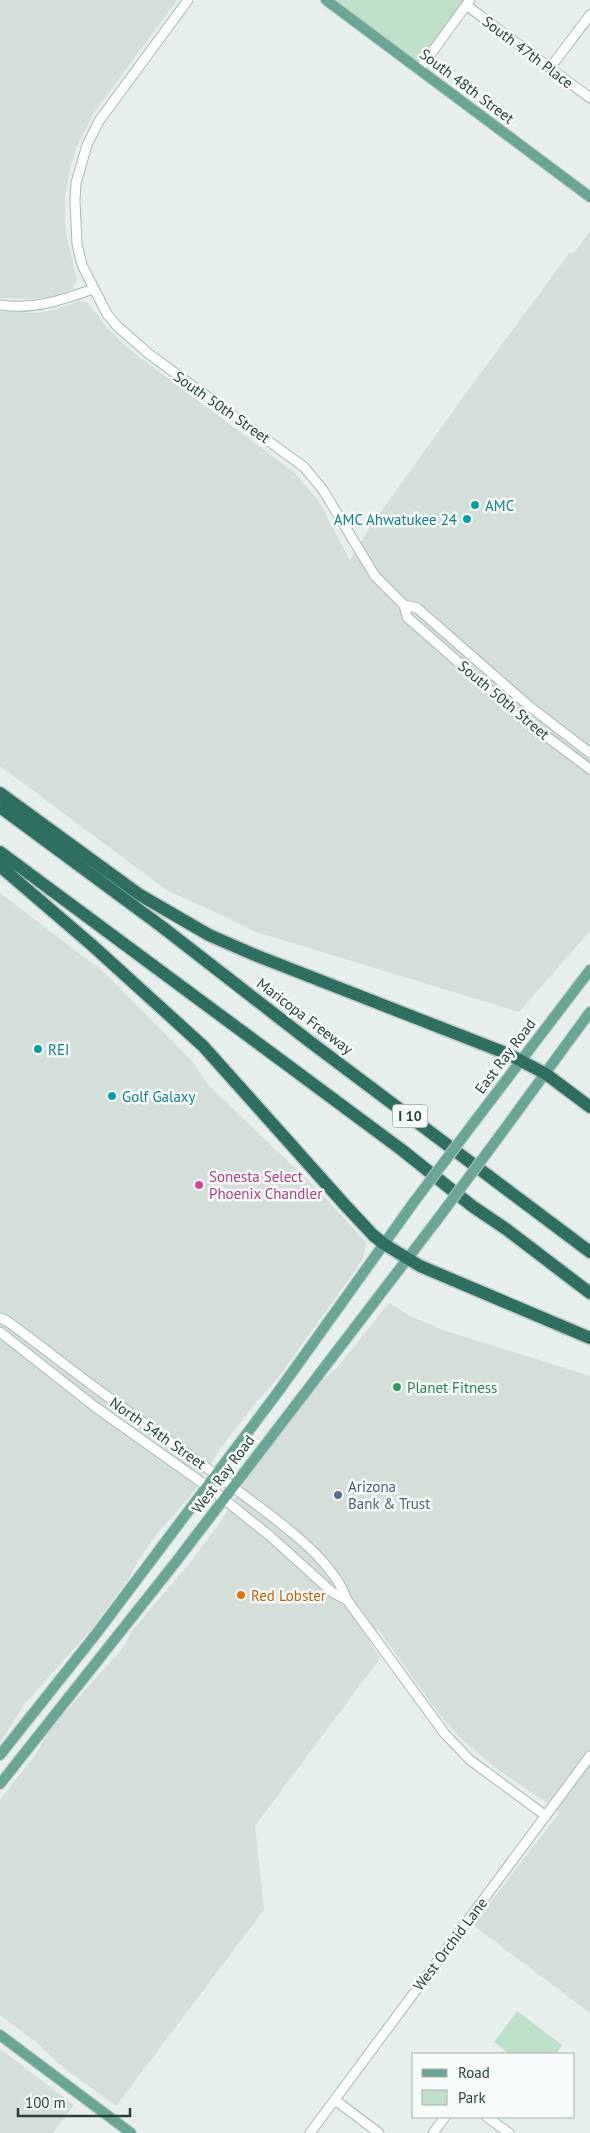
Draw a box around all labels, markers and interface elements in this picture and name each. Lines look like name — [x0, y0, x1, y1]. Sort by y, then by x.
street label: South 47th Place — [479, 12, 577, 92]
street label: South 48th Street — [416, 44, 518, 128]
street label: South 50th Street — [170, 367, 274, 447]
place label: AMC — [485, 496, 514, 515]
marker: AMC — [469, 499, 481, 511]
place label: AMC Ahwatukee 24 — [334, 510, 457, 529]
marker: AMC Ahwatukee 24 — [461, 513, 473, 525]
street label: South 50th Street — [454, 656, 554, 744]
street label: Maricopa Freeway — [253, 974, 357, 1058]
street label: East Ray Road — [471, 1015, 539, 1097]
place label: REI — [48, 1040, 69, 1059]
marker: REI — [32, 1043, 44, 1055]
place label: Golf Galaxy — [122, 1087, 195, 1106]
marker: Golf Galaxy — [106, 1090, 118, 1102]
road number: I 10 — [392, 1104, 428, 1128]
place label: Sonesta Select Phoenix Chandler — [209, 1167, 322, 1203]
marker: Sonesta Select Phoenix Chandler — [193, 1179, 205, 1191]
place label: Planet Fitness — [407, 1378, 497, 1397]
marker: Planet Fitness — [391, 1381, 403, 1393]
street label: North 54th Street — [106, 1393, 210, 1473]
street label: West Ray Road — [187, 1431, 259, 1517]
place label: Arizona Bank & Trust — [348, 1477, 430, 1513]
marker: Arizona Bank & Trust — [332, 1489, 344, 1501]
place label: Red Lobster — [251, 1586, 326, 1605]
marker: Red Lobster — [235, 1589, 247, 1601]
street label: West Orchid Lane — [409, 1894, 491, 1994]
legend — [412, 2053, 575, 2118]
text: Road — [458, 2063, 490, 2082]
scale bar — [18, 2086, 130, 2118]
text: Park — [458, 2088, 486, 2107]
text: 100 m — [25, 2093, 66, 2112]

